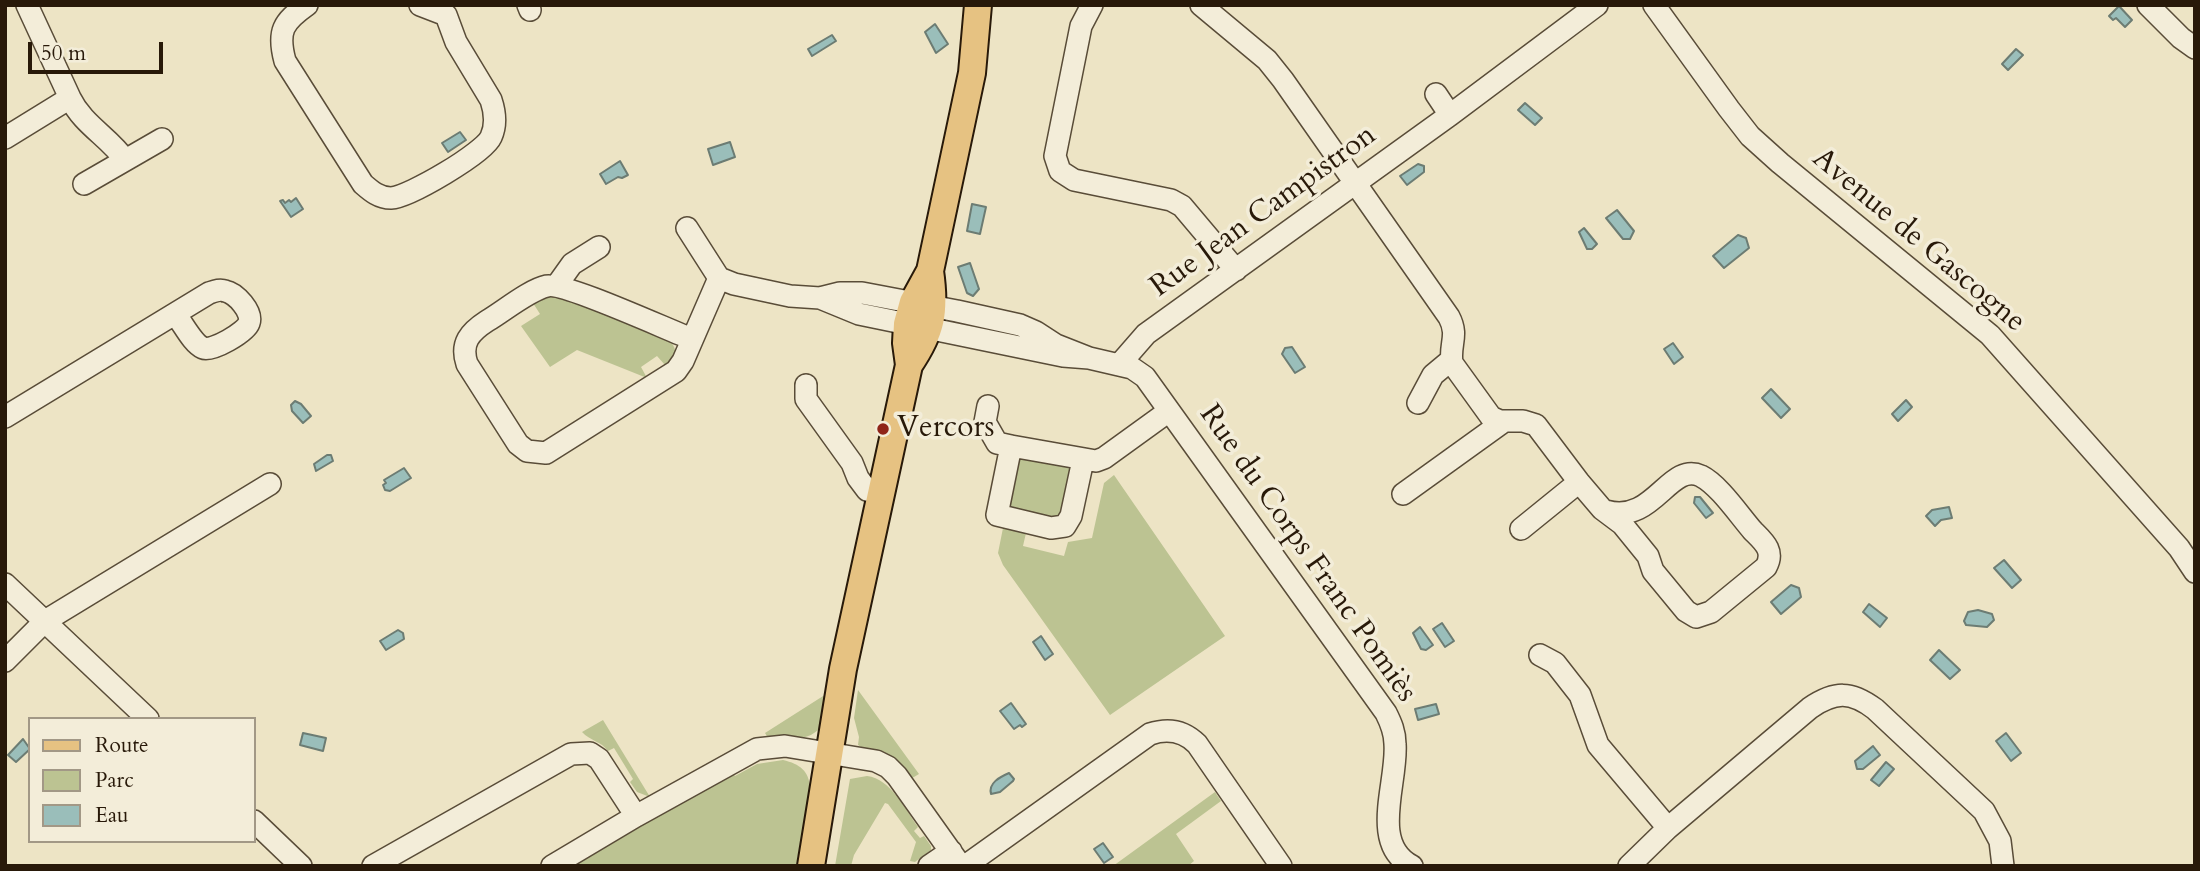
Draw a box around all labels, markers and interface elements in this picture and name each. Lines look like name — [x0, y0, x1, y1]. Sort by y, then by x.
scale bar — [32, 28, 166, 72]
text: 50 m — [41, 39, 86, 68]
street label: Rue Jean Campistron — [1144, 118, 1384, 306]
street label: Avenue de Gascogne — [1804, 141, 2032, 341]
street label: Rue du Corps Franc Pomiès — [1191, 398, 1423, 710]
place label: Vercors — [897, 411, 994, 447]
marker: Vercors — [875, 421, 891, 437]
legend — [28, 717, 256, 843]
text: Route — [95, 731, 149, 760]
text: Parc — [95, 766, 134, 795]
text: Eau — [95, 801, 129, 830]

